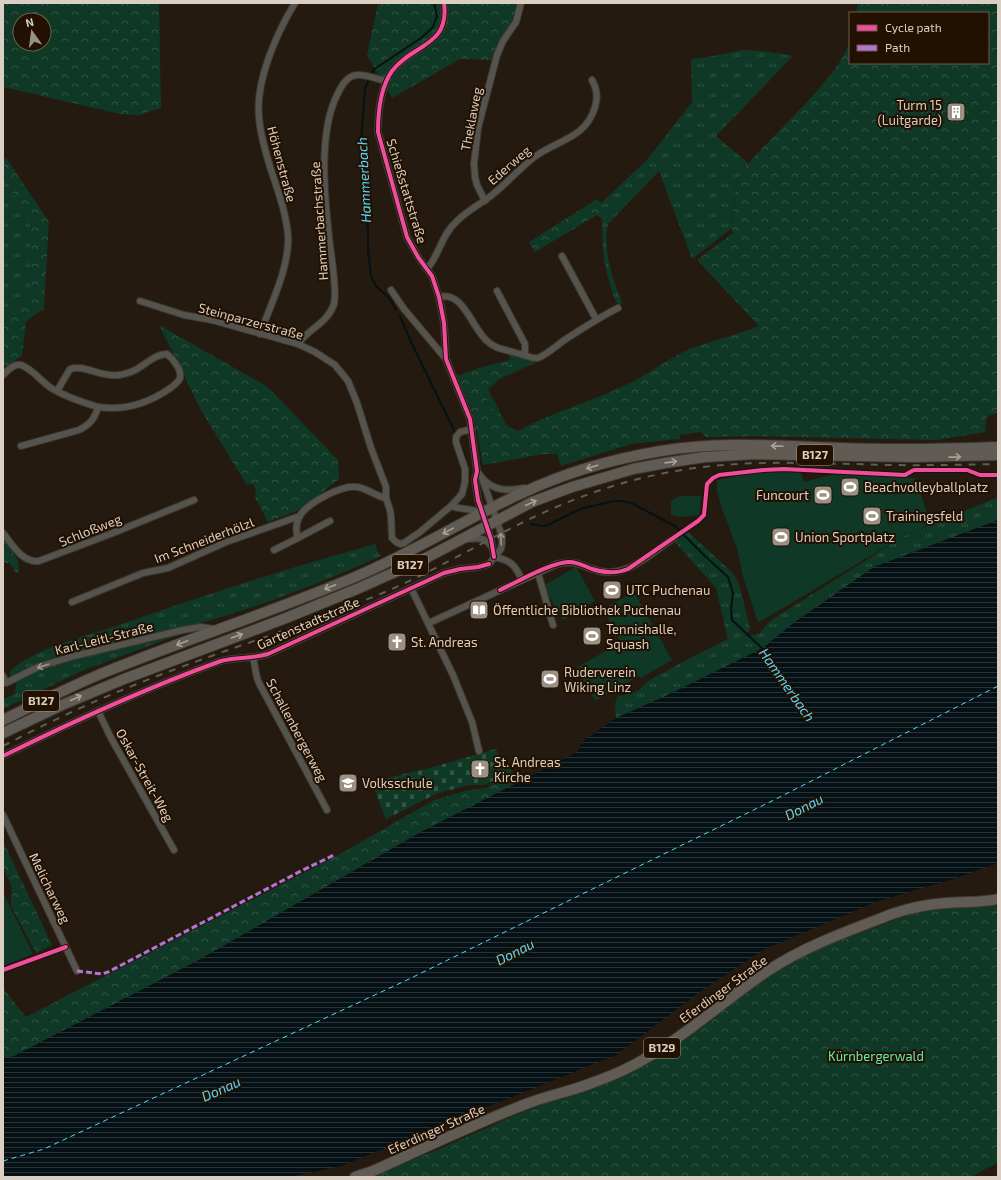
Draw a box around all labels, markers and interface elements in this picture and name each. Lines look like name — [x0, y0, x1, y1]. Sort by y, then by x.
north arrow — [12, 12, 52, 52]
legend — [849, 12, 989, 64]
text: N — [24, 15, 35, 29]
text: Cycle path — [885, 20, 942, 34]
text: Path — [885, 40, 910, 54]
street label: Theklaweg — [457, 86, 485, 152]
place label: Turm 15 (Luitgarde) — [877, 97, 942, 128]
building icon: Turm 15 (Luitgarde) — [945, 101, 967, 123]
street label: Höhenstraße — [264, 124, 300, 204]
water label: Hammerbach — [353, 137, 374, 223]
street label: Schießstattstraße — [383, 137, 431, 245]
street label: Ederweg — [484, 142, 534, 188]
street label: Hammerbachstraße — [307, 161, 331, 281]
street label: Steinparzerstraße — [197, 299, 305, 343]
one-way arrow — [771, 442, 784, 449]
road number: B127 — [797, 445, 833, 465]
one-way arrow — [948, 453, 961, 461]
one-way arrow — [664, 458, 677, 466]
one-way arrow — [586, 464, 599, 471]
sports icon: Beachvolleyballplatz — [839, 476, 861, 498]
place label: Beachvolleyballplatz — [864, 479, 988, 495]
sports icon: Funcourt — [812, 484, 834, 506]
place label: Funcourt — [756, 487, 809, 503]
one-way arrow — [525, 499, 537, 506]
sports icon: Trainingsfeld — [861, 505, 883, 527]
place label: Trainingsfeld — [886, 508, 963, 524]
street label: Schloßweg — [56, 510, 124, 550]
street label: Im Schneiderhölzl — [152, 514, 256, 566]
sports icon: Union Sportplatz — [770, 526, 792, 548]
one-way arrow — [442, 528, 454, 536]
place label: Union Sportplatz — [795, 529, 895, 545]
one-way arrow — [497, 533, 505, 546]
road number: B127 — [392, 555, 428, 575]
sports icon: UTC Puchenau — [601, 579, 623, 601]
place label: UTC Puchenau — [626, 582, 710, 598]
one-way arrow — [325, 584, 337, 592]
street label: Gartenstadtstraße — [254, 593, 362, 653]
library icon: Öffentliche Bibliothek Puchenau — [468, 599, 490, 621]
place label: Öffentliche Bibliothek Puchenau — [493, 602, 681, 618]
street label: Karl-Leitl-Straße — [53, 618, 155, 658]
place label: Tennishalle, Squash — [606, 621, 676, 652]
sports icon: Tennishalle, Squash — [581, 625, 603, 647]
church icon: St. Andreas — [386, 631, 408, 653]
one-way arrow — [230, 632, 242, 640]
place label: St. Andreas — [411, 634, 478, 650]
one-way arrow — [177, 639, 189, 647]
water label: Hammerbach — [756, 645, 819, 725]
one-way arrow — [37, 663, 50, 670]
place label: Ruderverein Wiking Linz — [564, 664, 636, 695]
sports icon: Ruderverein Wiking Linz — [539, 668, 561, 690]
street label: Schallenbergerweg — [263, 676, 331, 784]
road number: B127 — [23, 691, 59, 711]
one-way arrow — [70, 694, 82, 702]
street label: Oskar-Streit-Weg — [113, 726, 177, 824]
place label: St. Andreas Kirche — [494, 754, 561, 785]
church icon: St. Andreas Kirche — [469, 758, 491, 780]
school or university icon: Volksschule — [337, 772, 359, 794]
place label: Volksschule — [362, 775, 433, 791]
water label: Donau — [782, 790, 826, 823]
street label: Melicharweg — [26, 850, 74, 926]
water label: Donau — [493, 935, 537, 968]
street label: Eferdinger Straße — [676, 952, 770, 1026]
road number: B129 — [644, 1038, 680, 1058]
park label: Kürnbergerwald — [828, 1048, 924, 1064]
water label: Donau — [199, 1072, 243, 1105]
street label: Eferdinger Straße — [385, 1100, 487, 1158]

